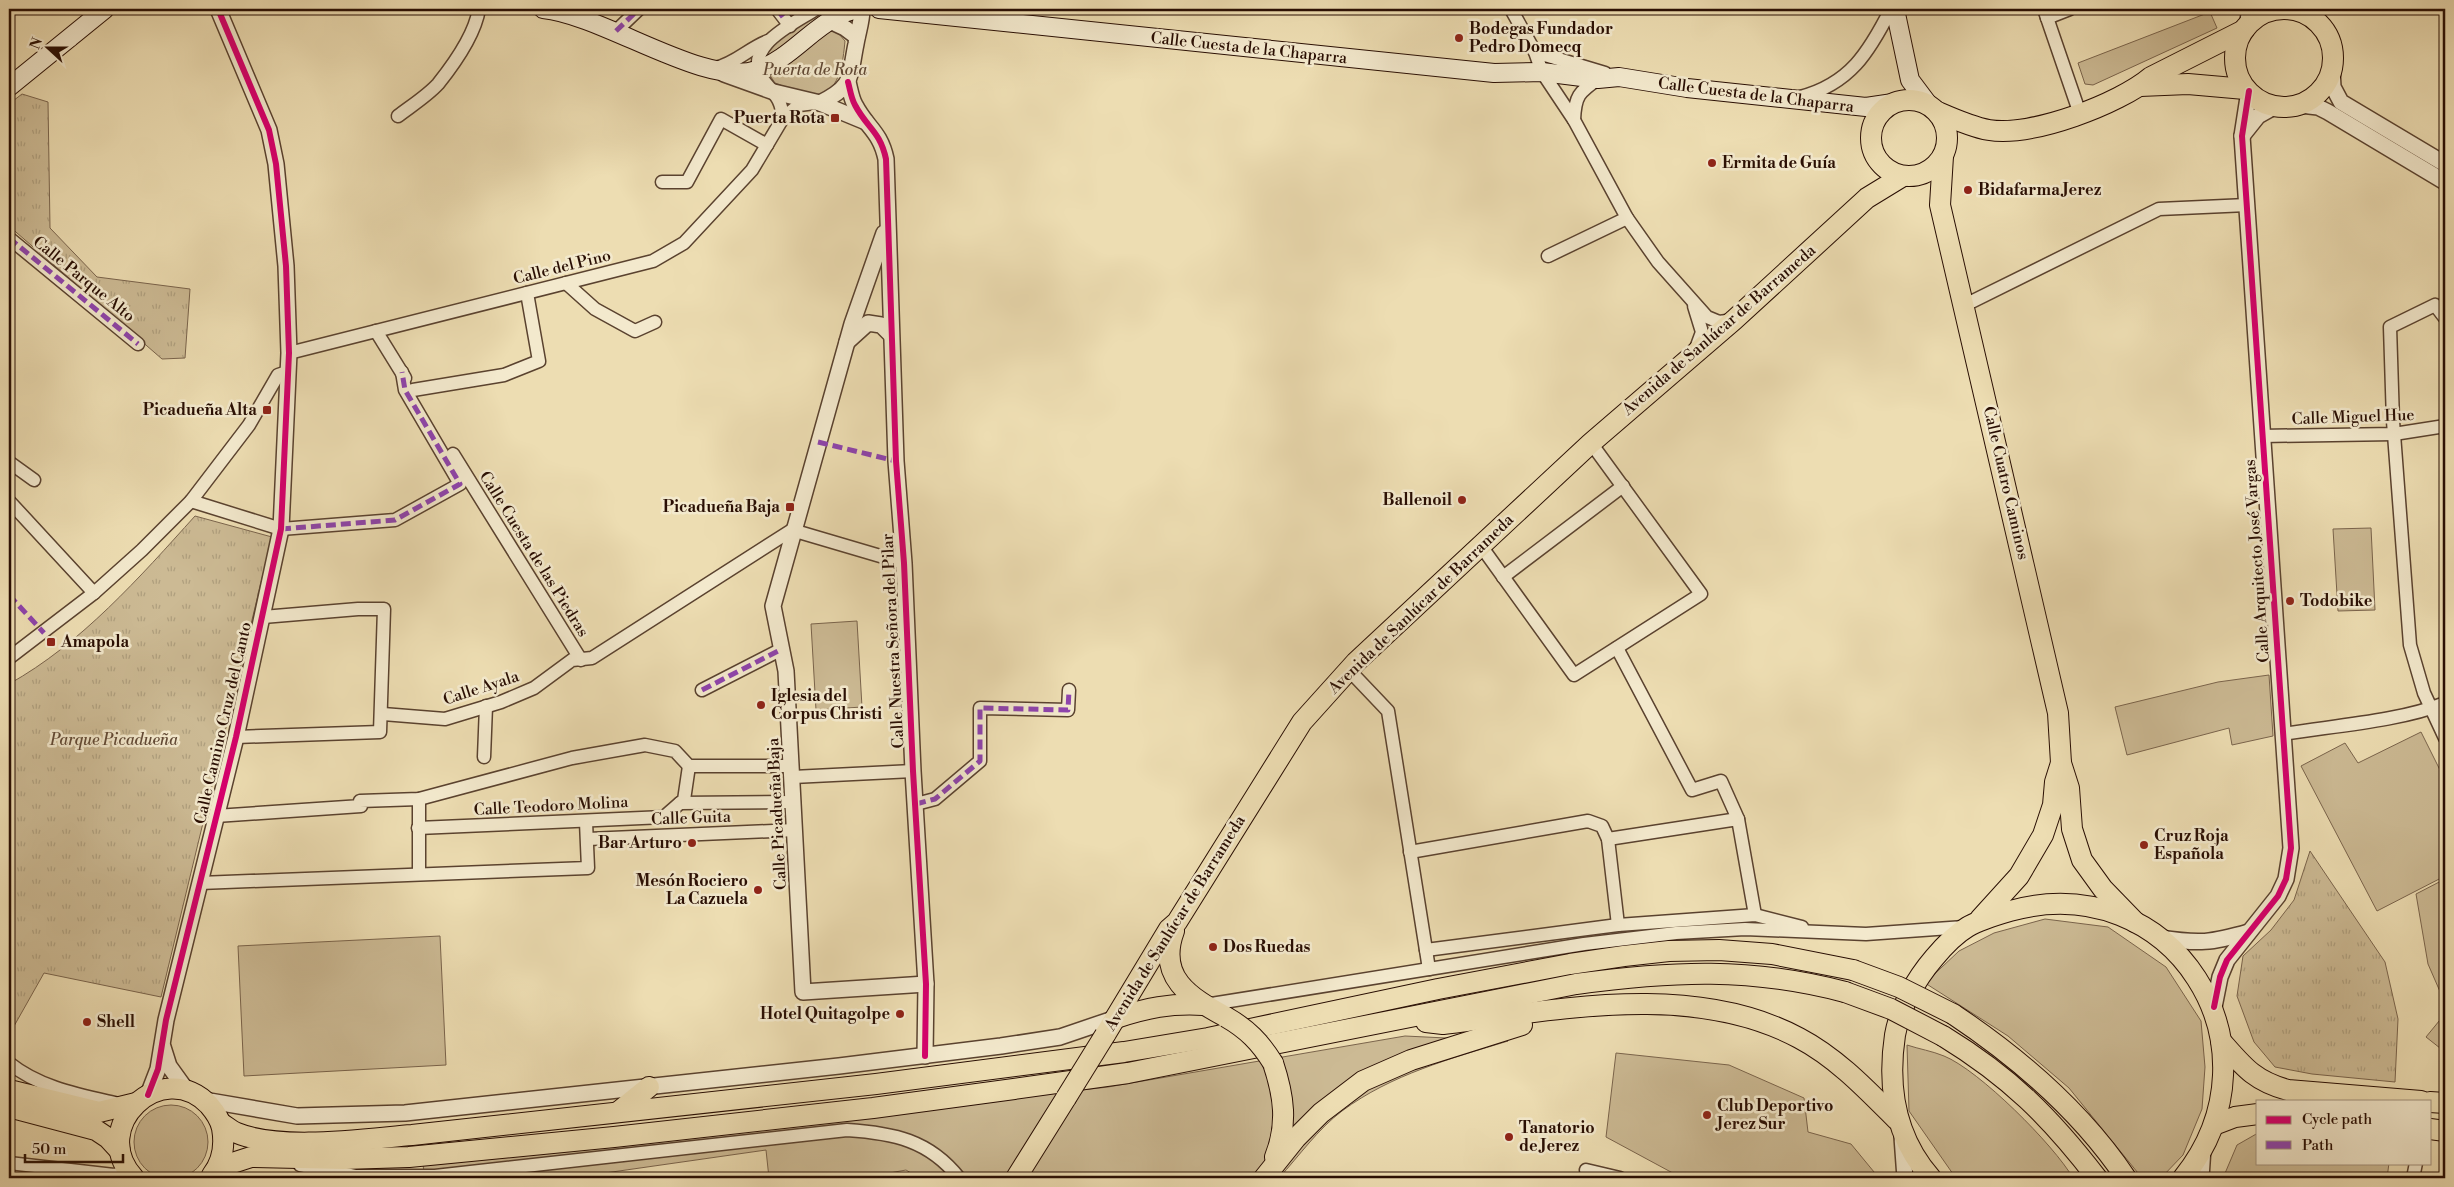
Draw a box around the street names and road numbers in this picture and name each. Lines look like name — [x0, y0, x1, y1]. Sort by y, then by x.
street label: Calle Cuesta de la Chaparra — [1150, 28, 1349, 68]
street label: Calle Cuesta de la Chaparra — [1657, 73, 1856, 117]
street label: Calle Parque Alto — [29, 232, 139, 326]
street label: Avenida de Sanlúcar de Barrameda — [1617, 240, 1821, 420]
street label: Calle del Pino — [511, 245, 613, 289]
street label: Calle Cuatro Caminos — [1979, 404, 2033, 562]
street label: Calle Miguel Hue — [2291, 405, 2415, 429]
street label: Calle Arquitecto José Vargas — [2240, 459, 2274, 663]
street label: Calle Cuesta de las Piedras — [475, 467, 593, 641]
street label: Avenida de Sanlúcar de Barrameda — [1323, 509, 1519, 699]
street label: Calle Nuestra Señora del Pilar — [877, 533, 909, 749]
street label: Calle Camino Cruz del Canto — [190, 620, 256, 826]
street label: Calle Ayala — [441, 666, 522, 710]
street label: Calle Picadueña Baja — [763, 737, 791, 890]
street label: Calle Teodoro Molina — [473, 792, 630, 820]
street label: Calle Guita — [651, 807, 732, 829]
street label: Avenida de Sanlúcar de Barrameda — [1100, 811, 1250, 1035]

